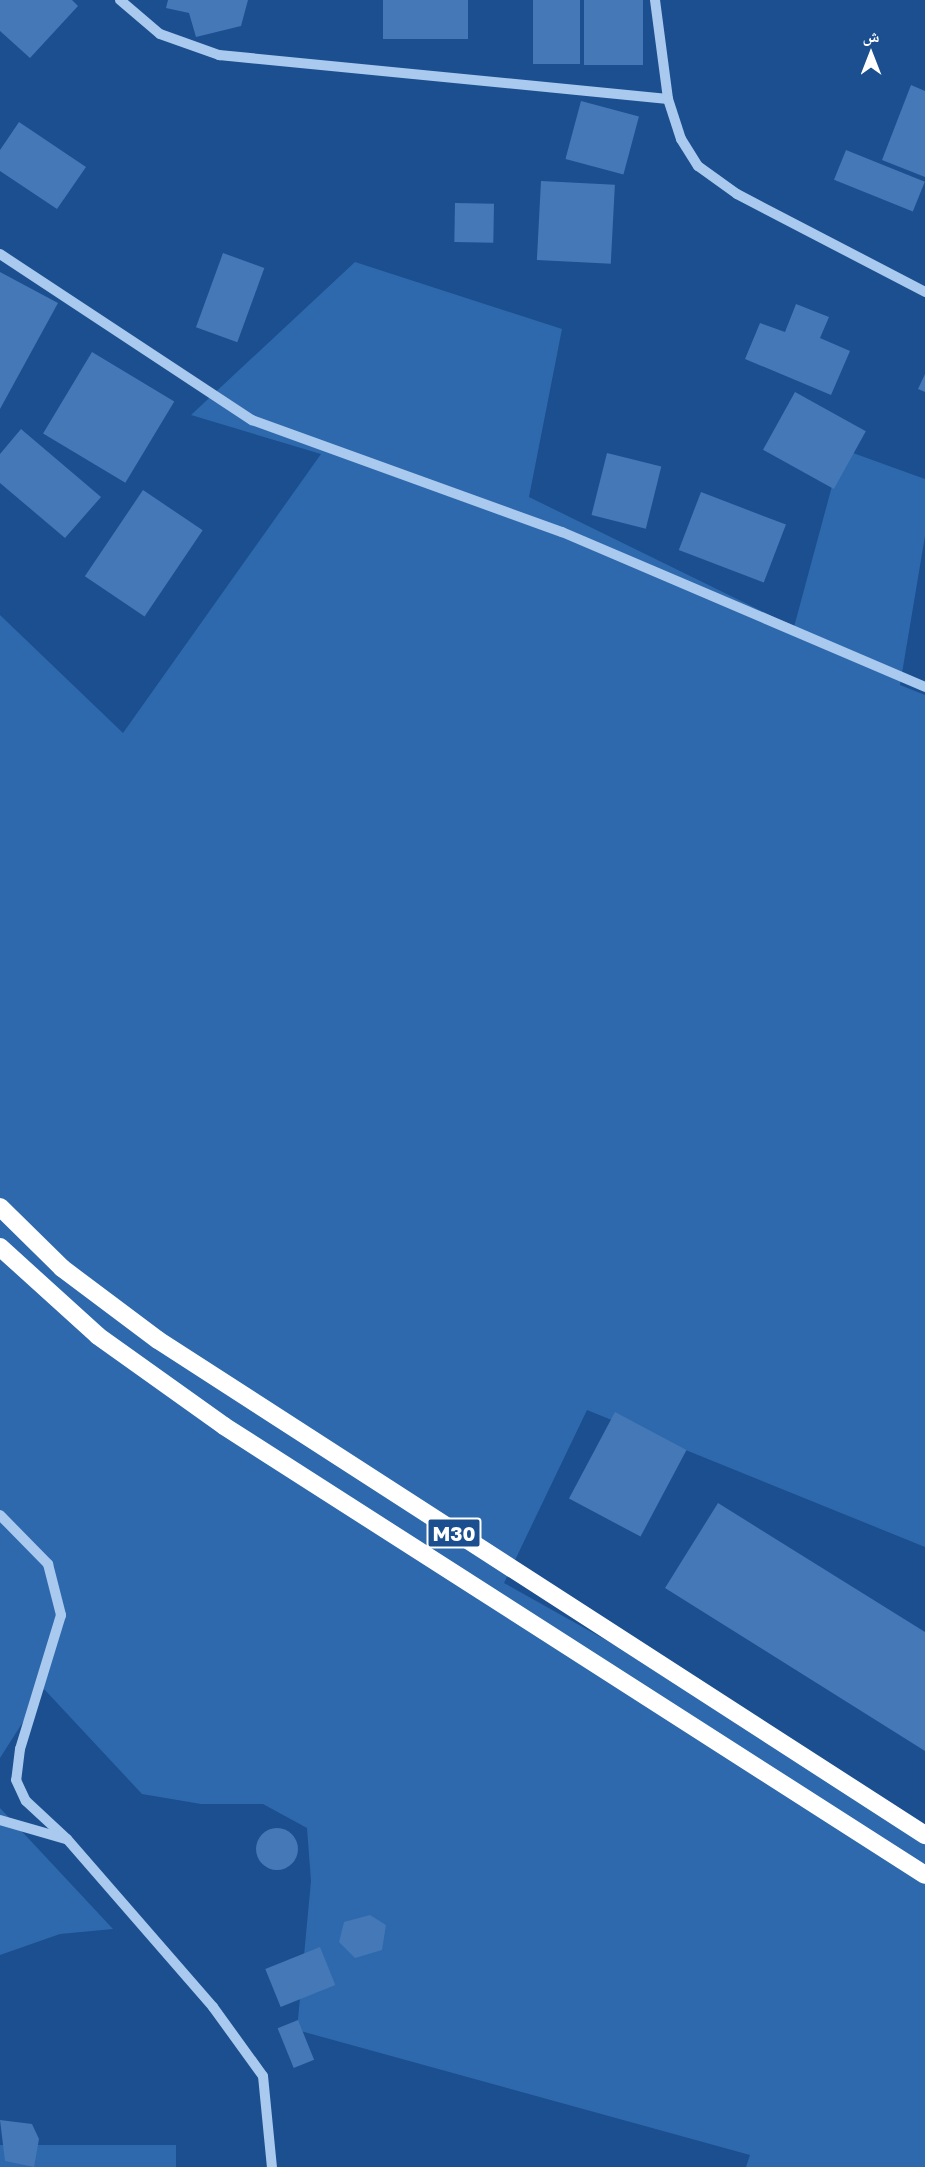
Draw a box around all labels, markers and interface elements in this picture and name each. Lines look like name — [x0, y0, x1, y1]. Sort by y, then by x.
north arrow — [841, 24, 901, 84]
text: ش — [863, 26, 879, 46]
road number: M30 — [426, 1516, 482, 1550]

